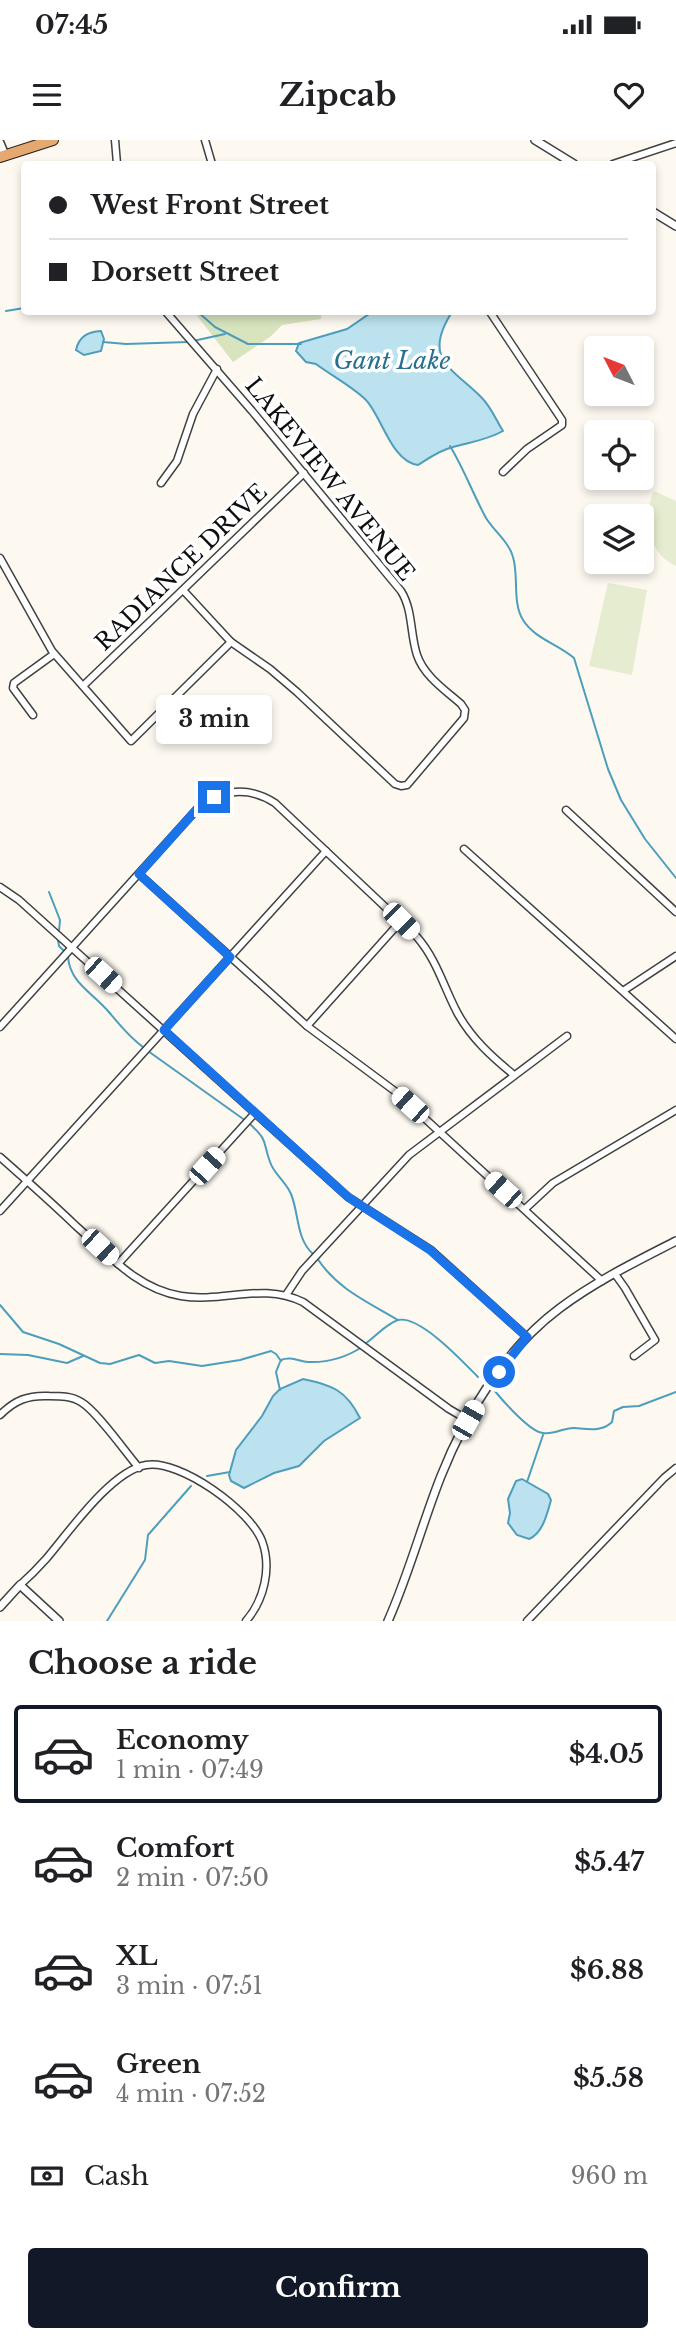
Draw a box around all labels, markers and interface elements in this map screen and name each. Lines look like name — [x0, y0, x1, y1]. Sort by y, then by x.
text: 07:45 — [35, 9, 108, 41]
text: Zipcab — [279, 75, 397, 115]
icon: menu — [28, 76, 66, 114]
icon: heart — [610, 76, 648, 114]
text: West Front Street — [91, 189, 329, 221]
text: Dorsett Street — [91, 256, 279, 288]
north arrow — [584, 336, 654, 406]
map controls — [584, 336, 654, 574]
water label: Gant Lake — [334, 346, 451, 375]
street label: LAKEVIEW AVENUE — [239, 372, 421, 586]
button: locate — [584, 420, 654, 490]
street label: RADIANCE DRIVE — [89, 478, 273, 656]
button: layers — [584, 504, 654, 574]
callout: 3 min — [156, 696, 272, 744]
text: 3 min — [178, 705, 250, 733]
route end — [198, 781, 230, 813]
car — [379, 899, 424, 943]
car — [81, 953, 126, 997]
car — [388, 1083, 433, 1127]
car — [186, 1143, 229, 1189]
car — [481, 1168, 526, 1212]
car — [78, 1225, 123, 1269]
route start — [483, 1356, 515, 1388]
car — [449, 1397, 488, 1443]
text: Choose a ride — [28, 1643, 257, 1683]
icon: car — [32, 1723, 95, 1786]
text: Economy — [116, 1724, 249, 1756]
text: $4.05 — [569, 1738, 644, 1770]
text: 1 min · 07:49 — [116, 1756, 264, 1784]
icon: car — [32, 1831, 95, 1894]
text: Comfort — [116, 1832, 234, 1864]
text: $5.47 — [574, 1846, 644, 1878]
text: 2 min · 07:50 — [116, 1864, 269, 1892]
icon: car — [32, 1939, 95, 2002]
text: XL — [116, 1940, 158, 1972]
text: $6.88 — [570, 1954, 644, 1986]
text: 3 min · 07:51 — [116, 1972, 263, 2000]
icon: car — [32, 2047, 95, 2110]
text: Green — [116, 2048, 201, 2080]
text: $5.58 — [573, 2062, 644, 2094]
text: 4 min · 07:52 — [116, 2080, 266, 2108]
icon: cash — [28, 2157, 66, 2195]
text: Cash — [84, 2160, 149, 2192]
text: 960 m — [571, 2162, 648, 2190]
button: Confirm — [28, 2248, 648, 2328]

